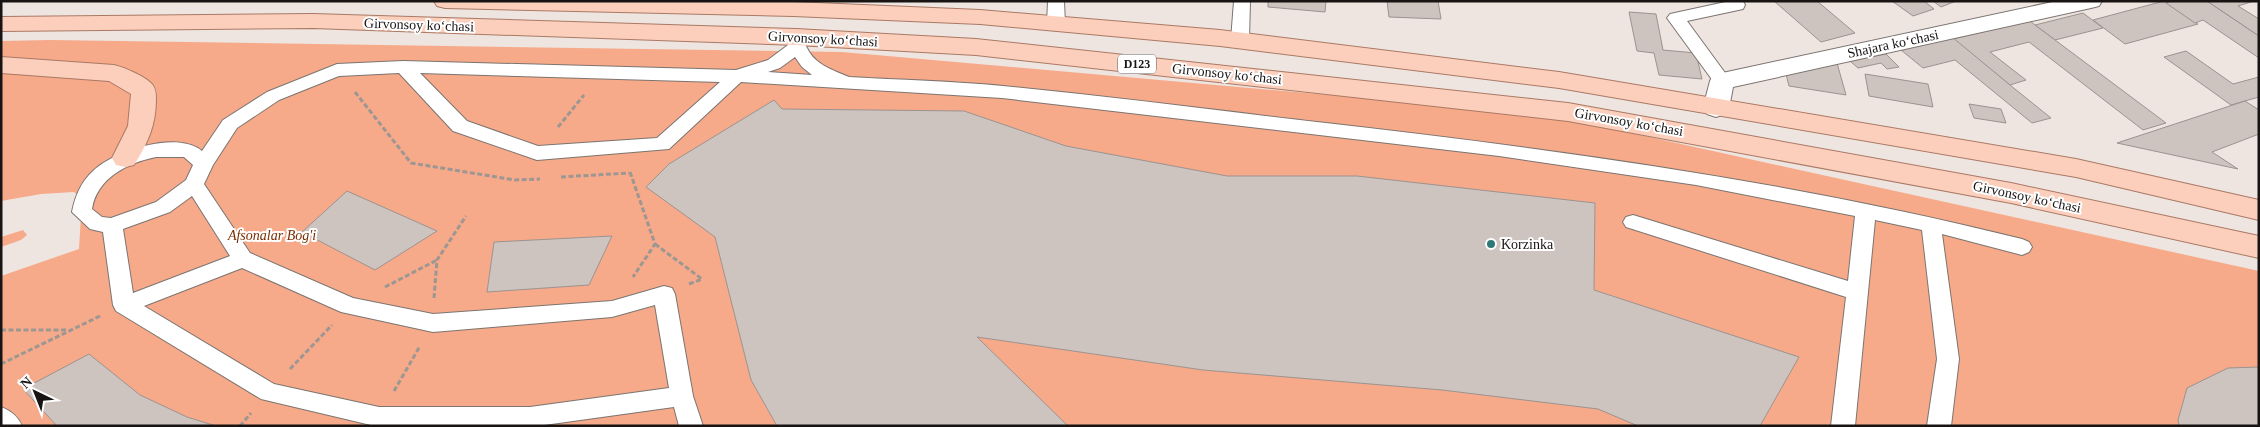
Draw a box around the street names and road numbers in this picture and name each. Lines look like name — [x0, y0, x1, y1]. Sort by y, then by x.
street label: Girvonsoy koʻchasi — [364, 16, 474, 34]
street label: Shajara koʻchasi — [1846, 27, 1940, 61]
street label: Girvonsoy koʻchasi — [768, 29, 878, 49]
road number: D123 — [1118, 54, 1156, 74]
street label: Girvonsoy koʻchasi — [1171, 61, 1283, 87]
street label: Girvonsoy koʻchasi — [1574, 105, 1685, 139]
street label: Girvonsoy koʻchasi — [1972, 178, 2082, 216]

